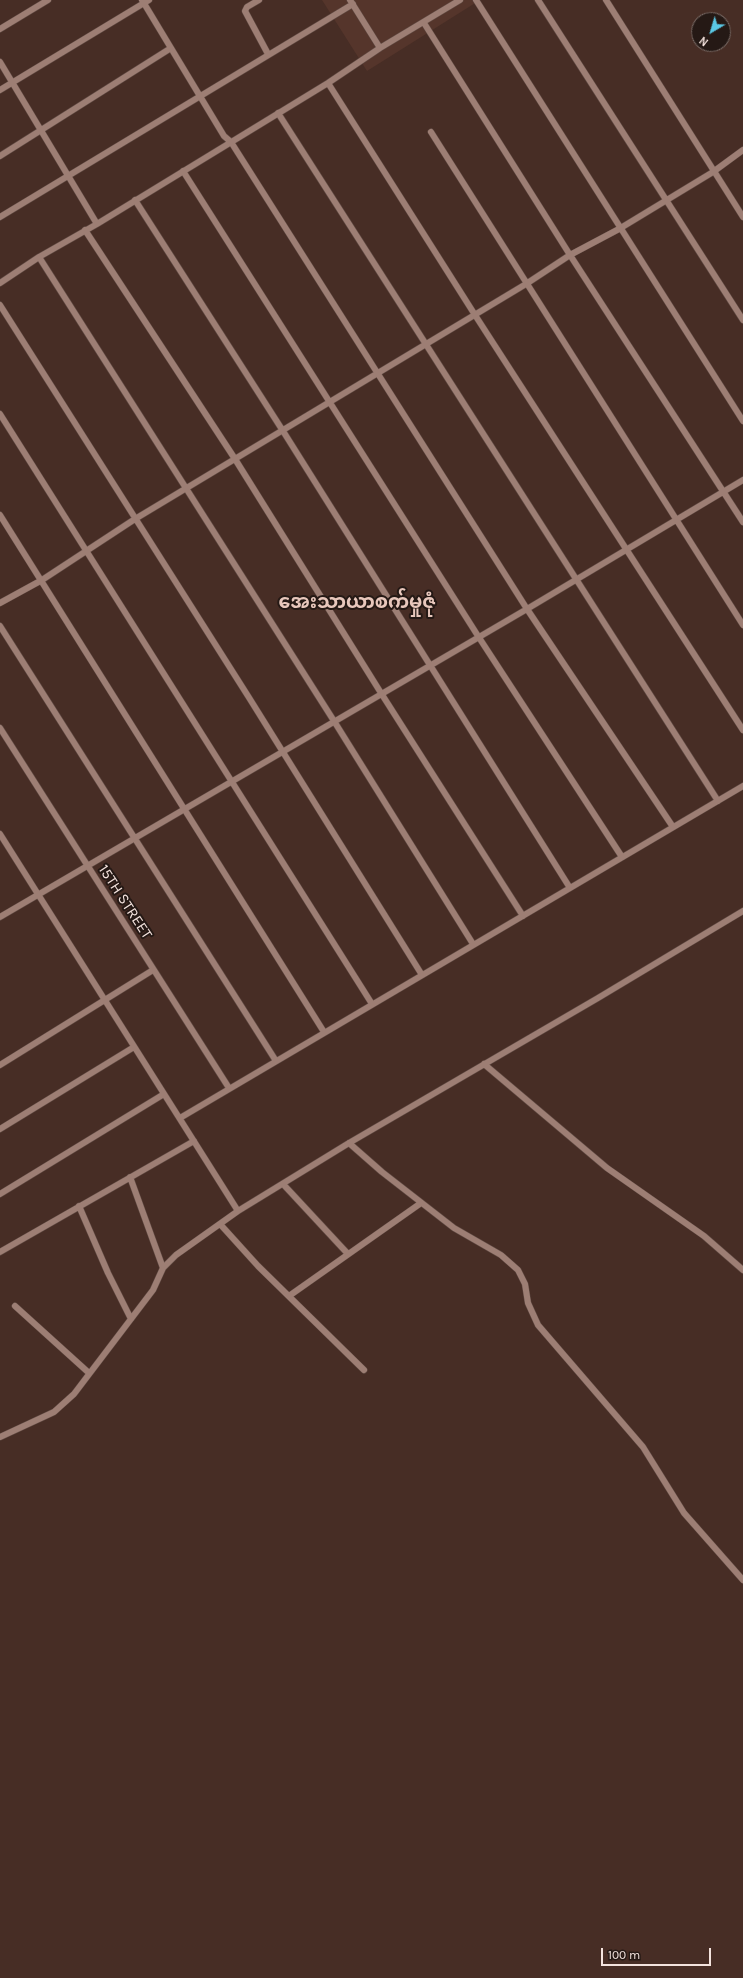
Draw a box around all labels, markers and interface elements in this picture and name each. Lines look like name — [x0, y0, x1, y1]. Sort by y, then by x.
north arrow — [691, 12, 731, 52]
text: N — [697, 34, 711, 49]
district label: အေးသာယာစက်မှုဇုံ — [278, 592, 436, 614]
street label: 15TH STREET — [94, 862, 156, 942]
scale bar — [603, 1940, 713, 1966]
text: 100 m — [608, 1948, 640, 1962]

